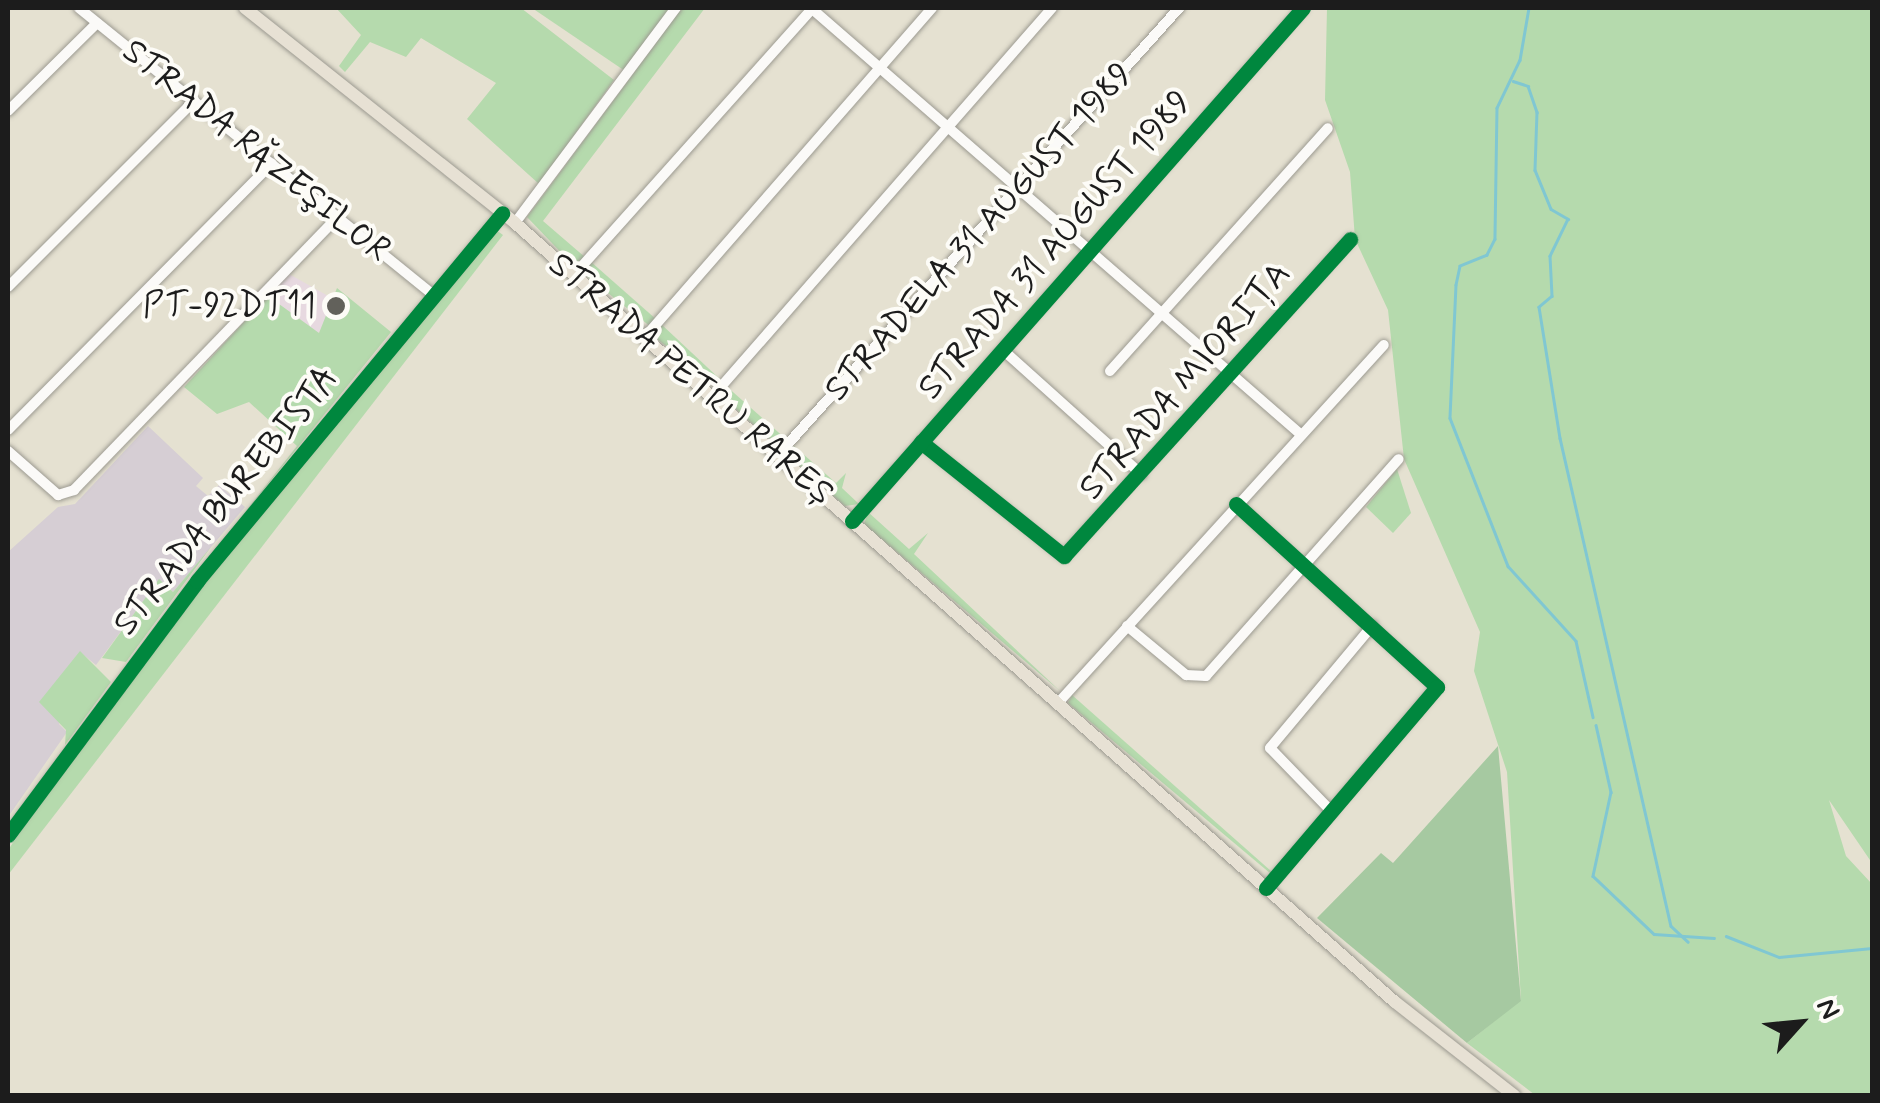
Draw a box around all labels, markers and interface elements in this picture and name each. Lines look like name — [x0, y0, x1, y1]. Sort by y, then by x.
street label: STRADA RĂZEŞILOR — [113, 30, 399, 272]
street label: STRADELA 31 AUGUST 1989 — [816, 54, 1142, 410]
street label: STRADA 31 AUGUST 1989 — [909, 82, 1201, 408]
street label: STRADA PETRU RAREȘ — [537, 241, 845, 517]
street label: STRADA MIORIȚA — [1073, 257, 1297, 505]
place label: PT-92DT11 — [143, 285, 316, 327]
marker: PT-92DT11 — [325, 295, 347, 317]
street label: STRADA BUREBISTA — [106, 360, 346, 642]
north arrow — [1750, 973, 1850, 1073]
text: N — [1806, 992, 1848, 1026]

